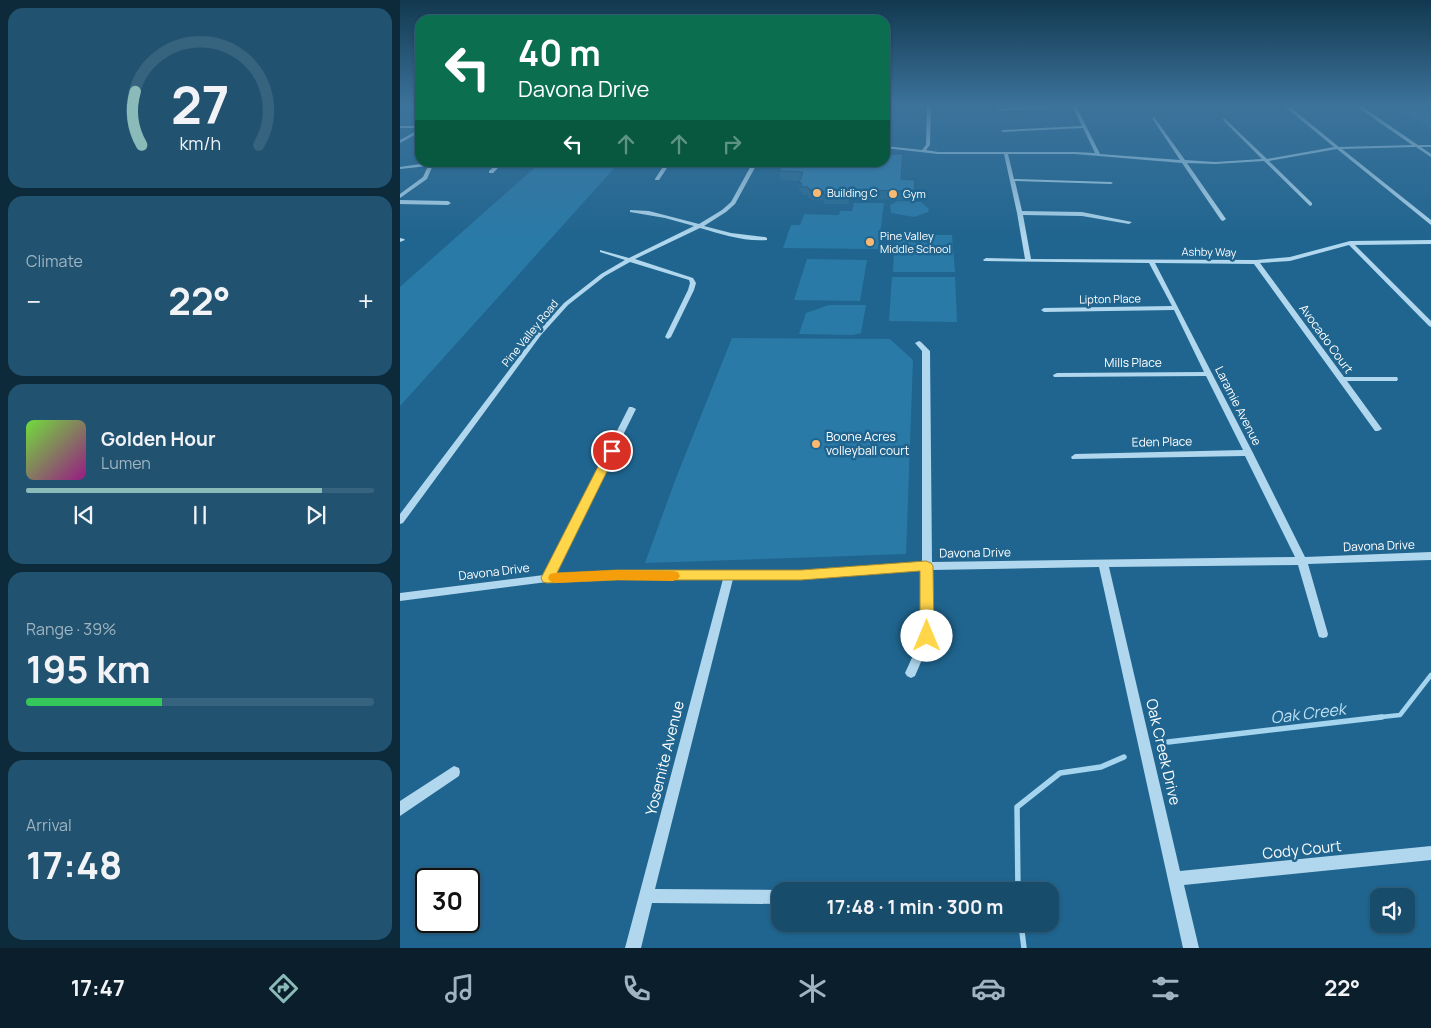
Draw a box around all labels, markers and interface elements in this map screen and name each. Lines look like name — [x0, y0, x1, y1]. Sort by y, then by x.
text: 40 m — [518, 29, 601, 77]
icon: left — [435, 35, 500, 100]
text: 27 — [171, 69, 229, 140]
text: Davona Drive — [518, 74, 649, 104]
icon: left — [559, 130, 587, 158]
icon: ahead — [612, 130, 640, 158]
icon: ahead — [665, 130, 693, 158]
icon: right — [718, 130, 746, 158]
text: km/h — [179, 131, 221, 155]
place label: Building C — [827, 185, 878, 200]
place label: Gym — [903, 186, 926, 201]
marker: Building C — [811, 187, 823, 199]
marker: Gym — [887, 188, 899, 200]
place label: Pine Valley Middle School — [880, 228, 951, 256]
marker: Pine Valley Middle School — [864, 236, 876, 248]
street label: Ashby Way — [1181, 244, 1237, 259]
text: Climate — [26, 250, 83, 272]
text: 22° — [168, 274, 231, 326]
text: − — [26, 282, 41, 320]
text: + — [358, 282, 374, 320]
street label: Lipton Place — [1079, 290, 1142, 307]
street label: Pine Valley Road — [498, 296, 561, 369]
street label: Avocado Court — [1295, 301, 1357, 377]
street label: Mills Place — [1104, 354, 1162, 371]
street label: Laramie Avenue — [1211, 363, 1266, 448]
text: Golden Hour — [101, 426, 215, 452]
place label: Boone Acres volleyball court — [826, 428, 910, 459]
pin — [591, 430, 633, 472]
street label: Eden Place — [1132, 432, 1192, 451]
icon: arrive — [598, 437, 626, 465]
marker: Boone Acres volleyball court — [810, 438, 822, 450]
text: Lumen — [101, 452, 151, 474]
icon: previous — [70, 501, 98, 529]
icon: pause — [186, 501, 214, 529]
icon: next — [302, 501, 330, 529]
street label: Davona Drive — [1343, 536, 1415, 555]
street label: Davona Drive — [939, 543, 1011, 562]
street label: Davona Drive — [457, 559, 531, 584]
position arrow — [900, 609, 952, 661]
text: Range · 39% — [26, 618, 117, 640]
text: 195 km — [26, 642, 151, 694]
street label: Oak Creek Drive — [1141, 697, 1186, 807]
water label: Oak Creek — [1269, 697, 1349, 729]
street label: Yosemite Avenue — [640, 698, 689, 817]
text: Arrival — [26, 814, 72, 836]
street label: Cody Court — [1261, 835, 1342, 864]
text: 17:48 — [26, 838, 122, 890]
speed limit sign: 30 — [415, 868, 480, 933]
map controls — [1370, 888, 1415, 933]
button: sound — [1370, 888, 1415, 933]
text: 17:48 · 1 min · 300 m — [827, 894, 1003, 920]
icon: directions — [266, 971, 301, 1006]
icon: music — [442, 971, 477, 1006]
icon: phone — [619, 971, 654, 1006]
icon: climate — [795, 971, 830, 1006]
icon: car — [971, 971, 1006, 1006]
icon: filters — [1148, 971, 1183, 1006]
text: 17:47 — [71, 973, 125, 1003]
text: 22° — [1324, 973, 1360, 1003]

